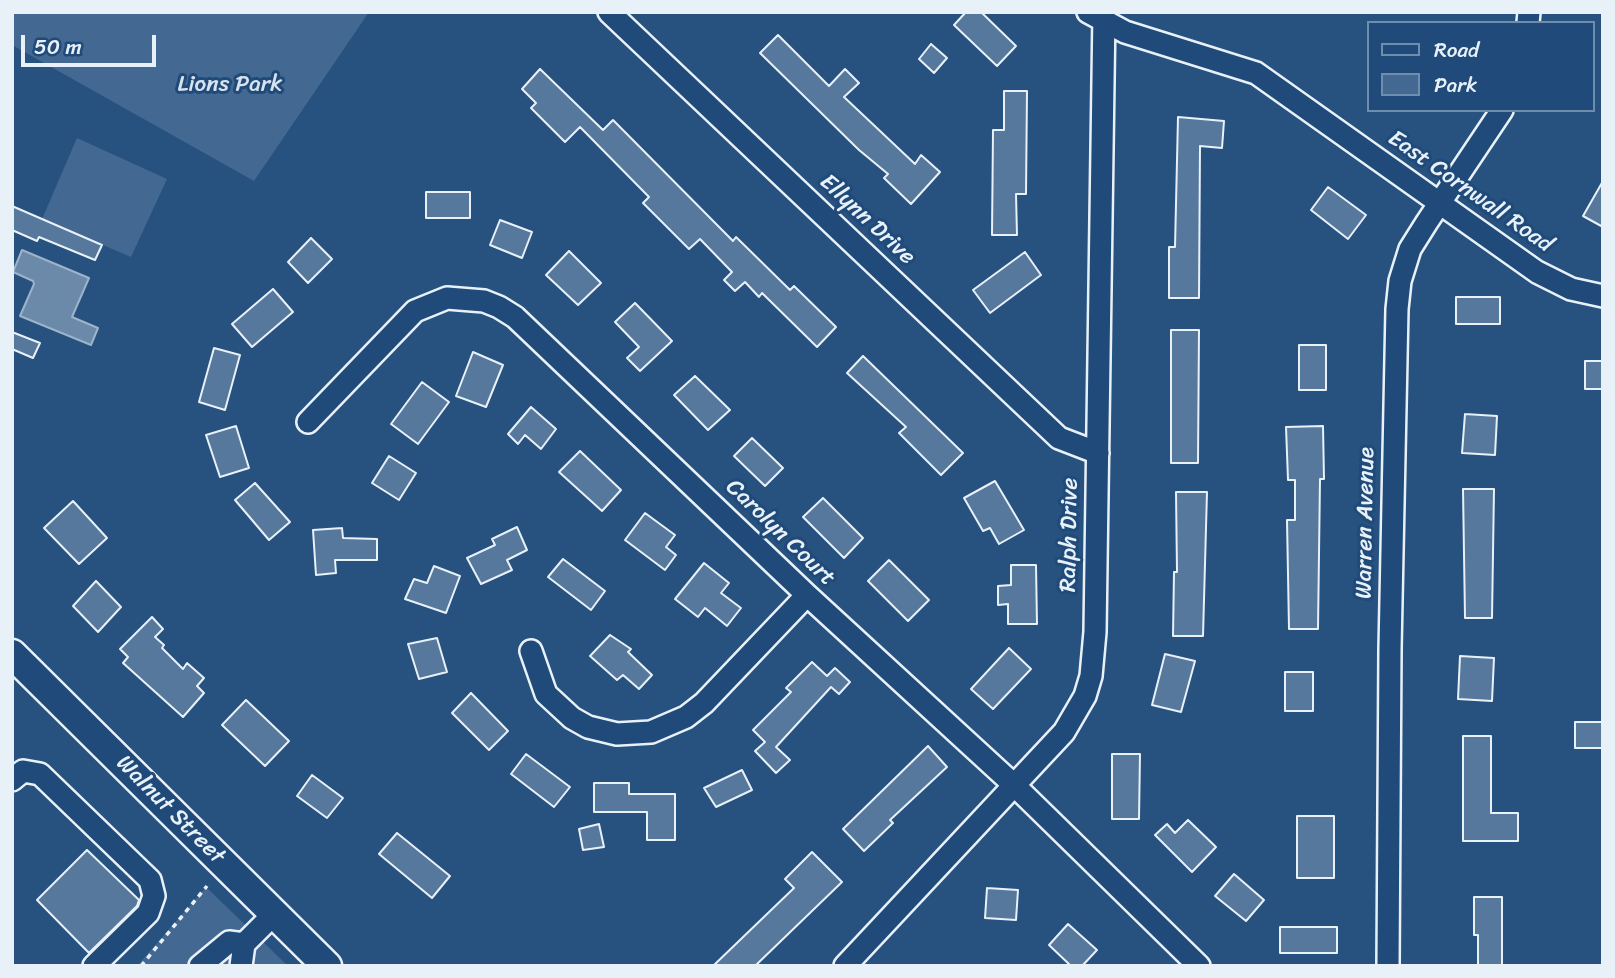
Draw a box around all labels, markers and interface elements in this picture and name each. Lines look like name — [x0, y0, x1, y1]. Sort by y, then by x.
scale bar — [24, 21, 159, 65]
legend — [1366, 21, 1594, 112]
text: 50 m — [34, 28, 82, 66]
text: Road — [1434, 31, 1479, 69]
text: Park — [1434, 66, 1477, 104]
park label: Lions Park — [178, 71, 282, 99]
street label: East Cornwall Road — [1382, 125, 1558, 259]
street label: Ellynn Drive — [814, 169, 920, 271]
street label: Warren Avenue — [1351, 447, 1381, 599]
street label: Carolyn Court — [719, 474, 841, 592]
street label: Ralph Drive — [1055, 478, 1085, 592]
street label: Walnut Street — [110, 750, 230, 870]

